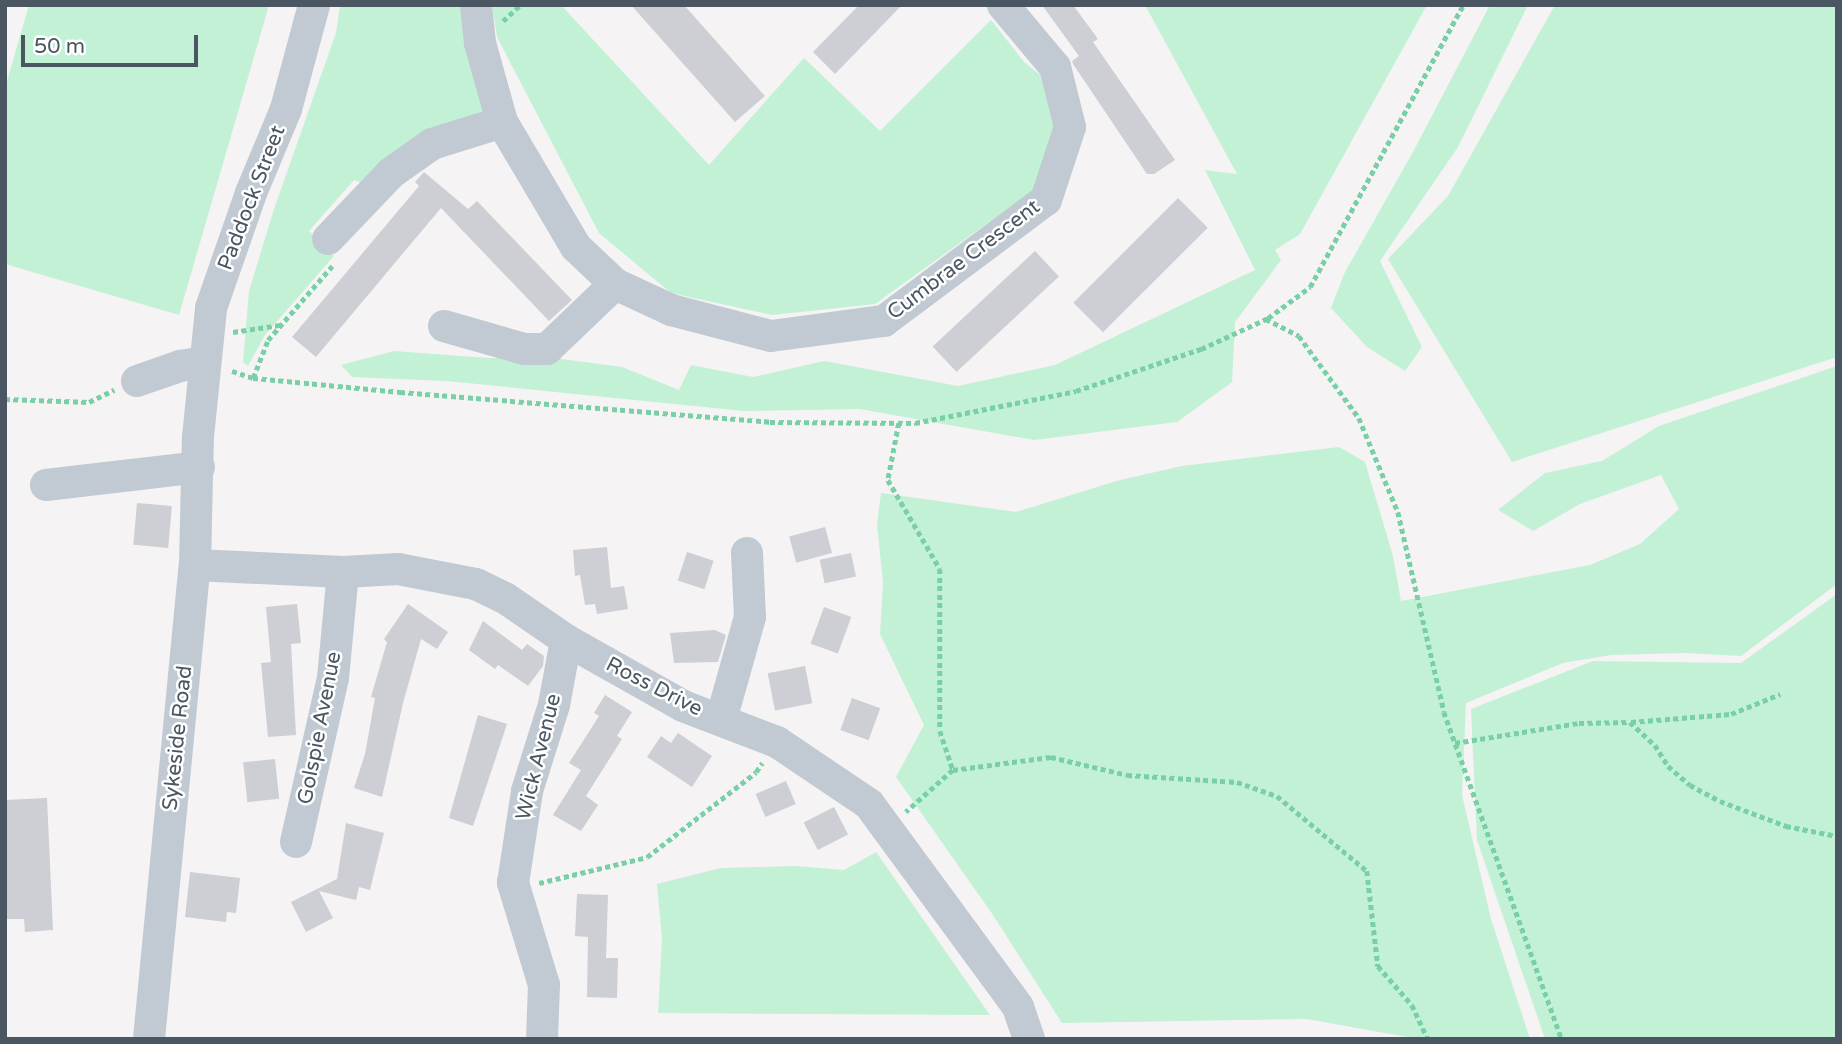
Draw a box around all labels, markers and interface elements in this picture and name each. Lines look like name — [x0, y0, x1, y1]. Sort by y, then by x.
scale bar — [24, 21, 201, 65]
text: 50 m — [34, 34, 85, 59]
street label: Paddock Street — [213, 122, 291, 274]
street label: Cumbrae Crescent — [883, 194, 1045, 326]
street label: Golspie Avenue — [293, 650, 347, 806]
street label: Ross Drive — [601, 652, 707, 722]
street label: Sykeside Road — [158, 664, 198, 812]
street label: Wick Avenue — [511, 691, 567, 823]

